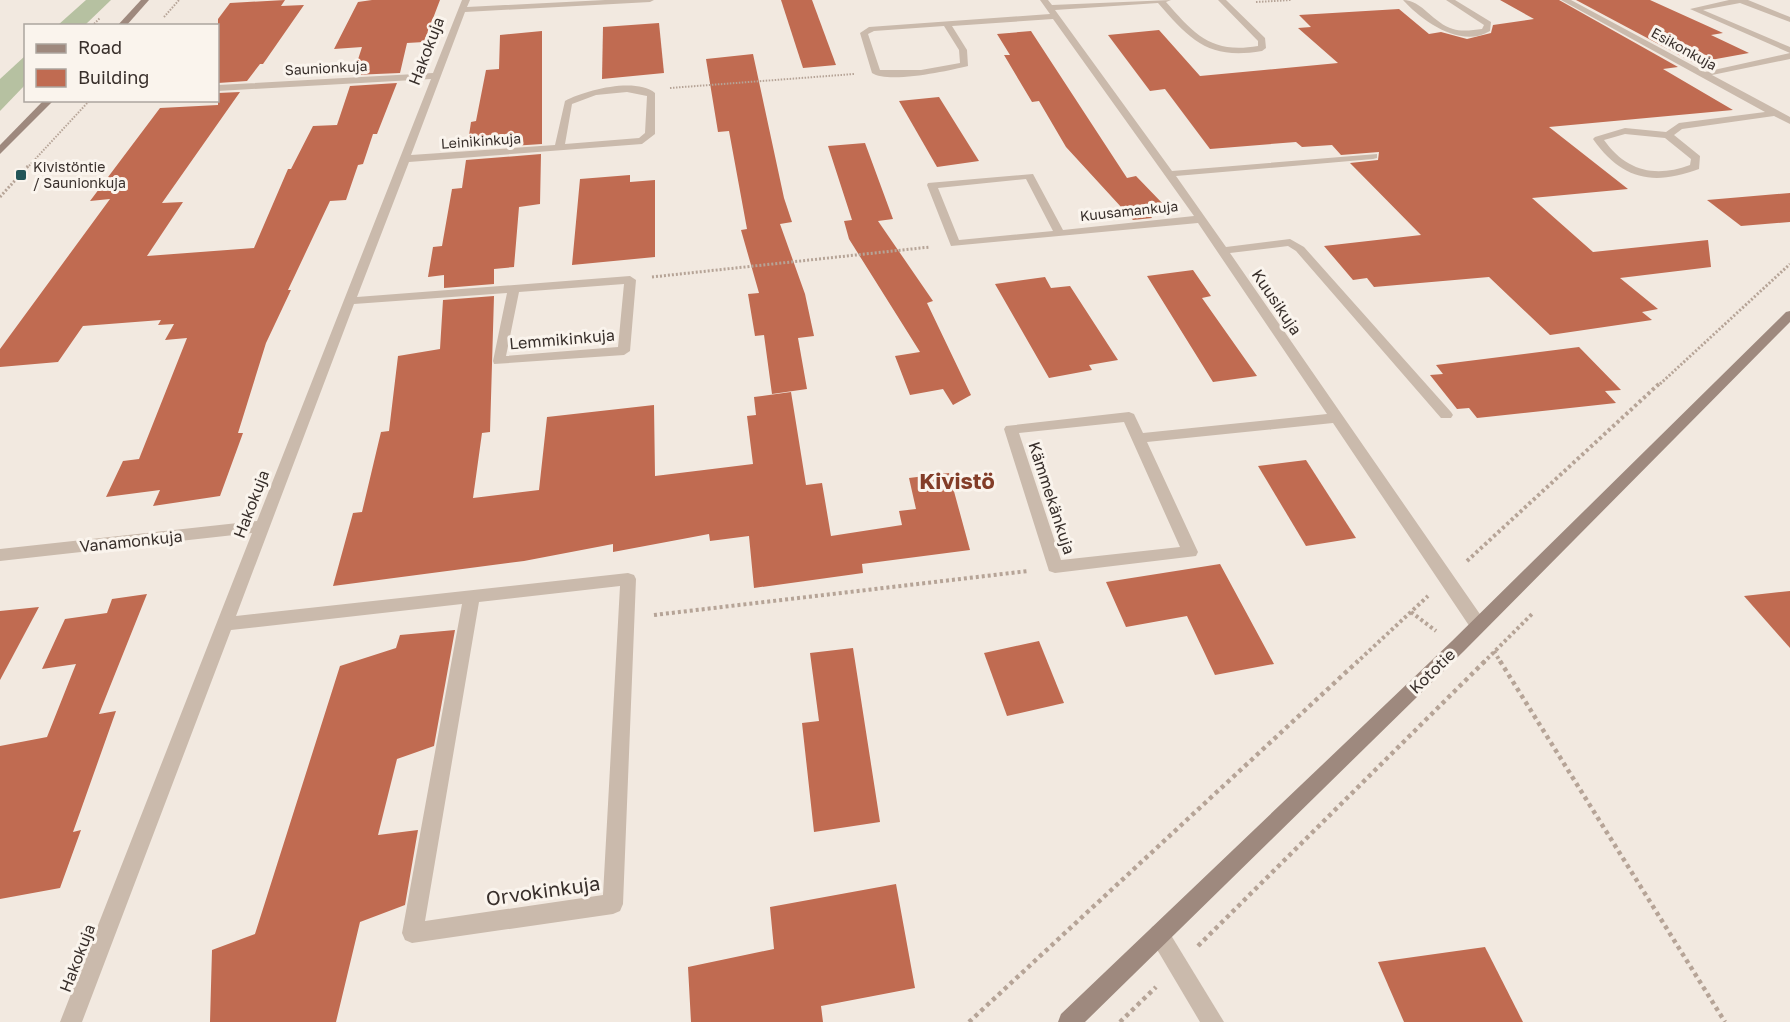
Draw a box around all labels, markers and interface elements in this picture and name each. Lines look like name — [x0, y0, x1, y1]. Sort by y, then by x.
street label: Hakokuja — [404, 14, 448, 88]
legend — [24, 24, 219, 102]
street label: Esikonkuja — [1648, 24, 1720, 74]
text: Road — [78, 36, 122, 58]
street label: Saunionkuja — [284, 57, 368, 78]
text: Building — [78, 66, 149, 88]
street label: Leinikinkuja — [440, 129, 522, 152]
place label: Kivistöntie / Saunionkuja — [33, 158, 126, 191]
marker: Kivistöntie / Saunionkuja — [14, 168, 28, 182]
street label: Kuusamankuja — [1079, 197, 1179, 224]
street label: Kuusikuja — [1248, 265, 1306, 339]
street label: Lemmikinkuja — [508, 324, 616, 354]
street label: Kämmekänkuja — [1024, 439, 1080, 557]
street label: Hakokuja — [229, 467, 273, 541]
district label: Kivistö — [919, 467, 995, 494]
street label: Vanamonkuja — [79, 526, 183, 556]
street label: Kototie — [1405, 644, 1459, 698]
street label: Orvokinkuja — [484, 870, 601, 910]
street label: Hakokuja — [55, 921, 99, 995]

